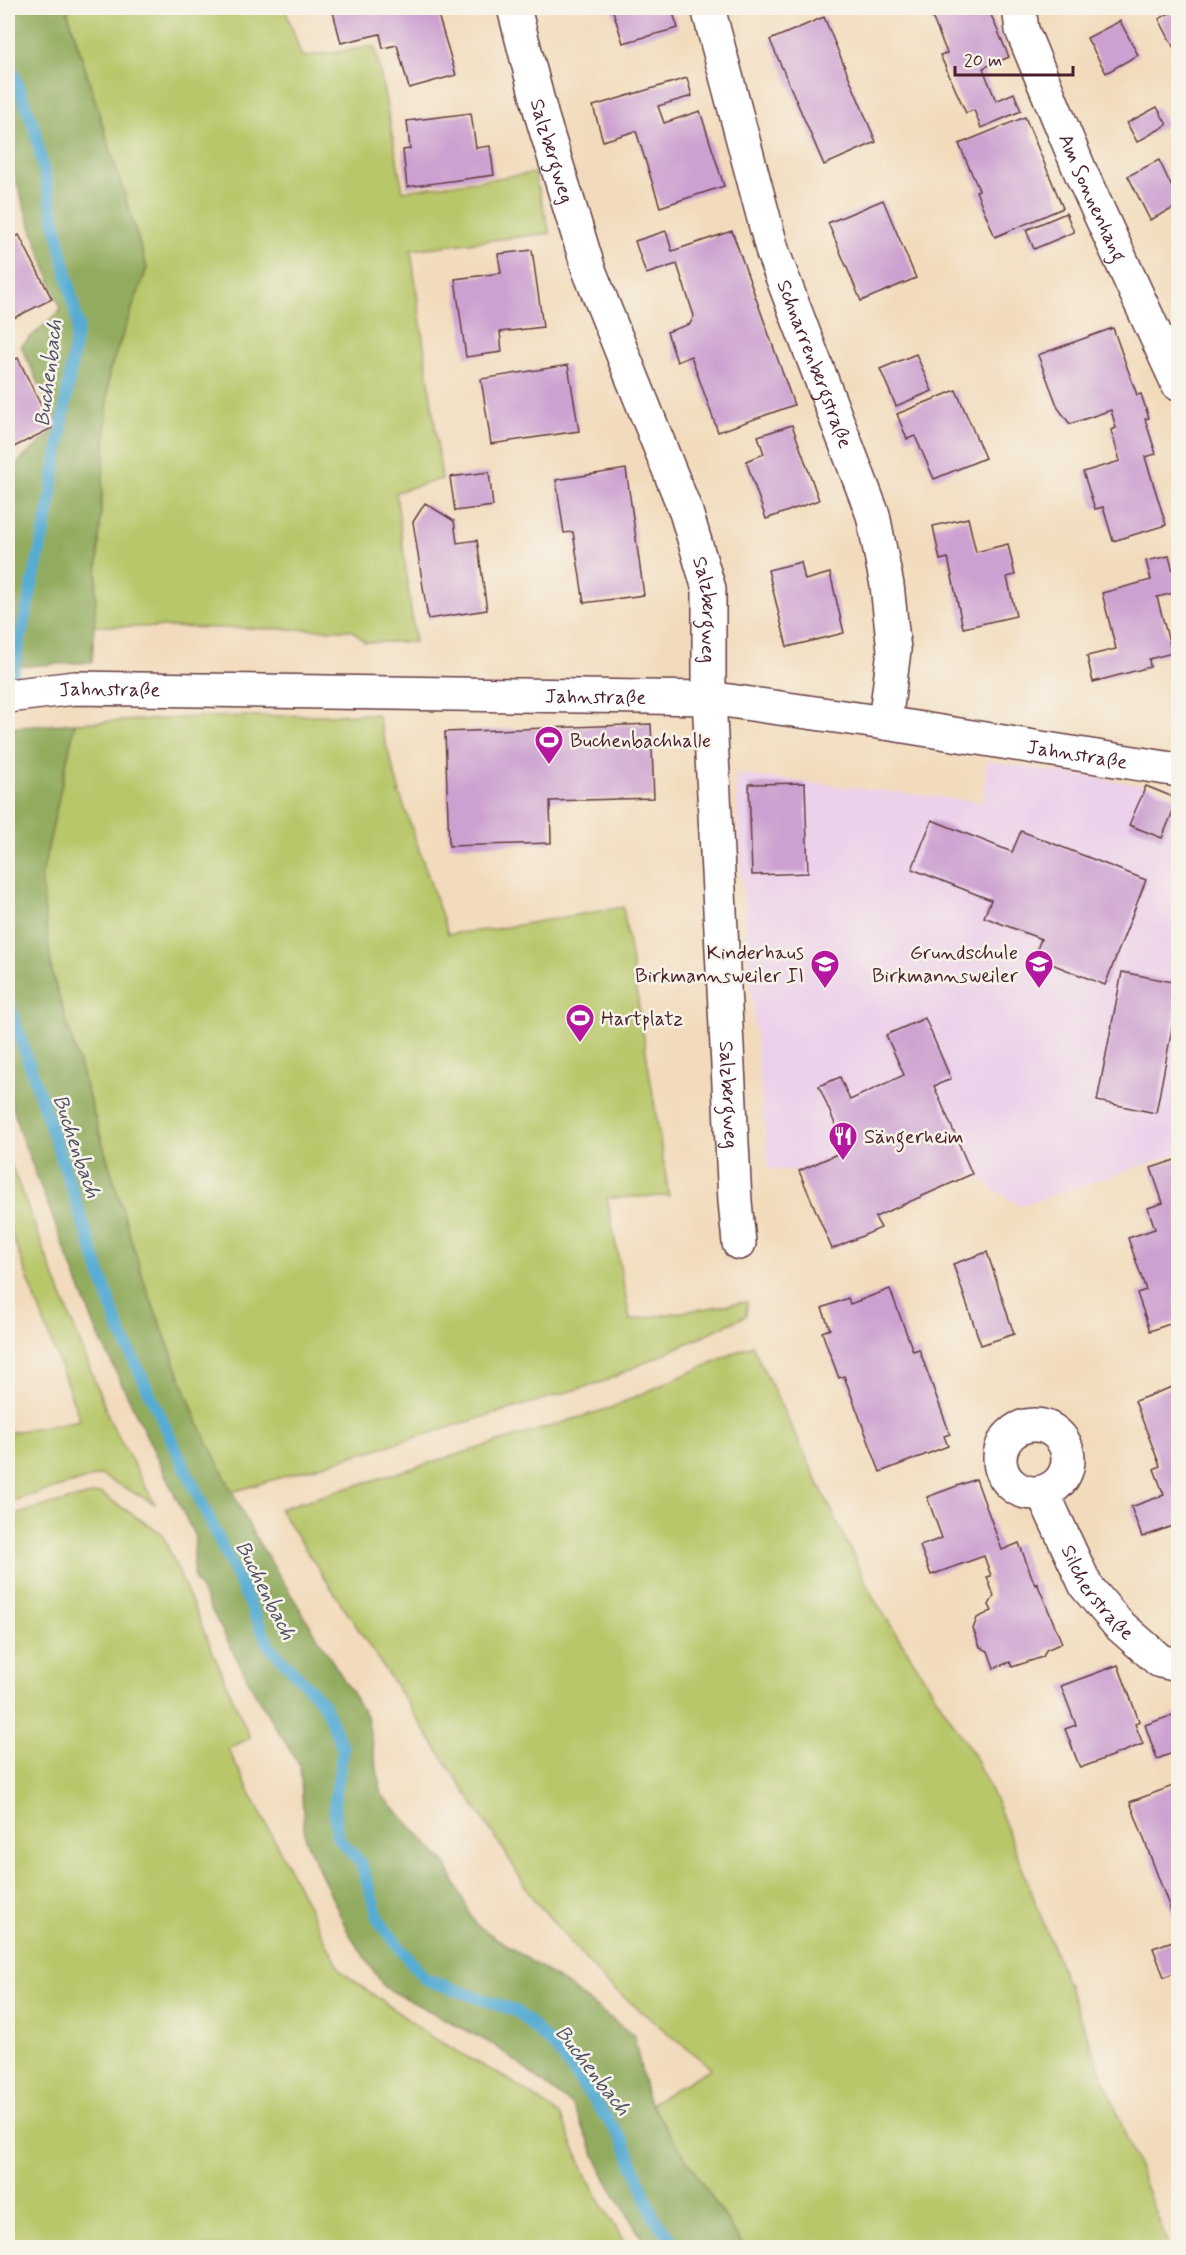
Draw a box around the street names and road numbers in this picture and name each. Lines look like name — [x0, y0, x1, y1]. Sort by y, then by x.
street label: Salzbergweg — [523, 96, 580, 207]
street label: Am Sonnenhang — [1051, 130, 1132, 267]
street label: Schnarrenbergstraße — [769, 276, 858, 453]
street label: Salzbergweg — [685, 553, 721, 663]
street label: Jahnstraße — [58, 676, 161, 705]
street label: Jahnstraße — [545, 683, 647, 712]
street label: Jahnstraße — [1025, 734, 1129, 777]
street label: Salzbergweg — [712, 1040, 744, 1149]
street label: Silcherstraße — [1054, 1541, 1139, 1647]

